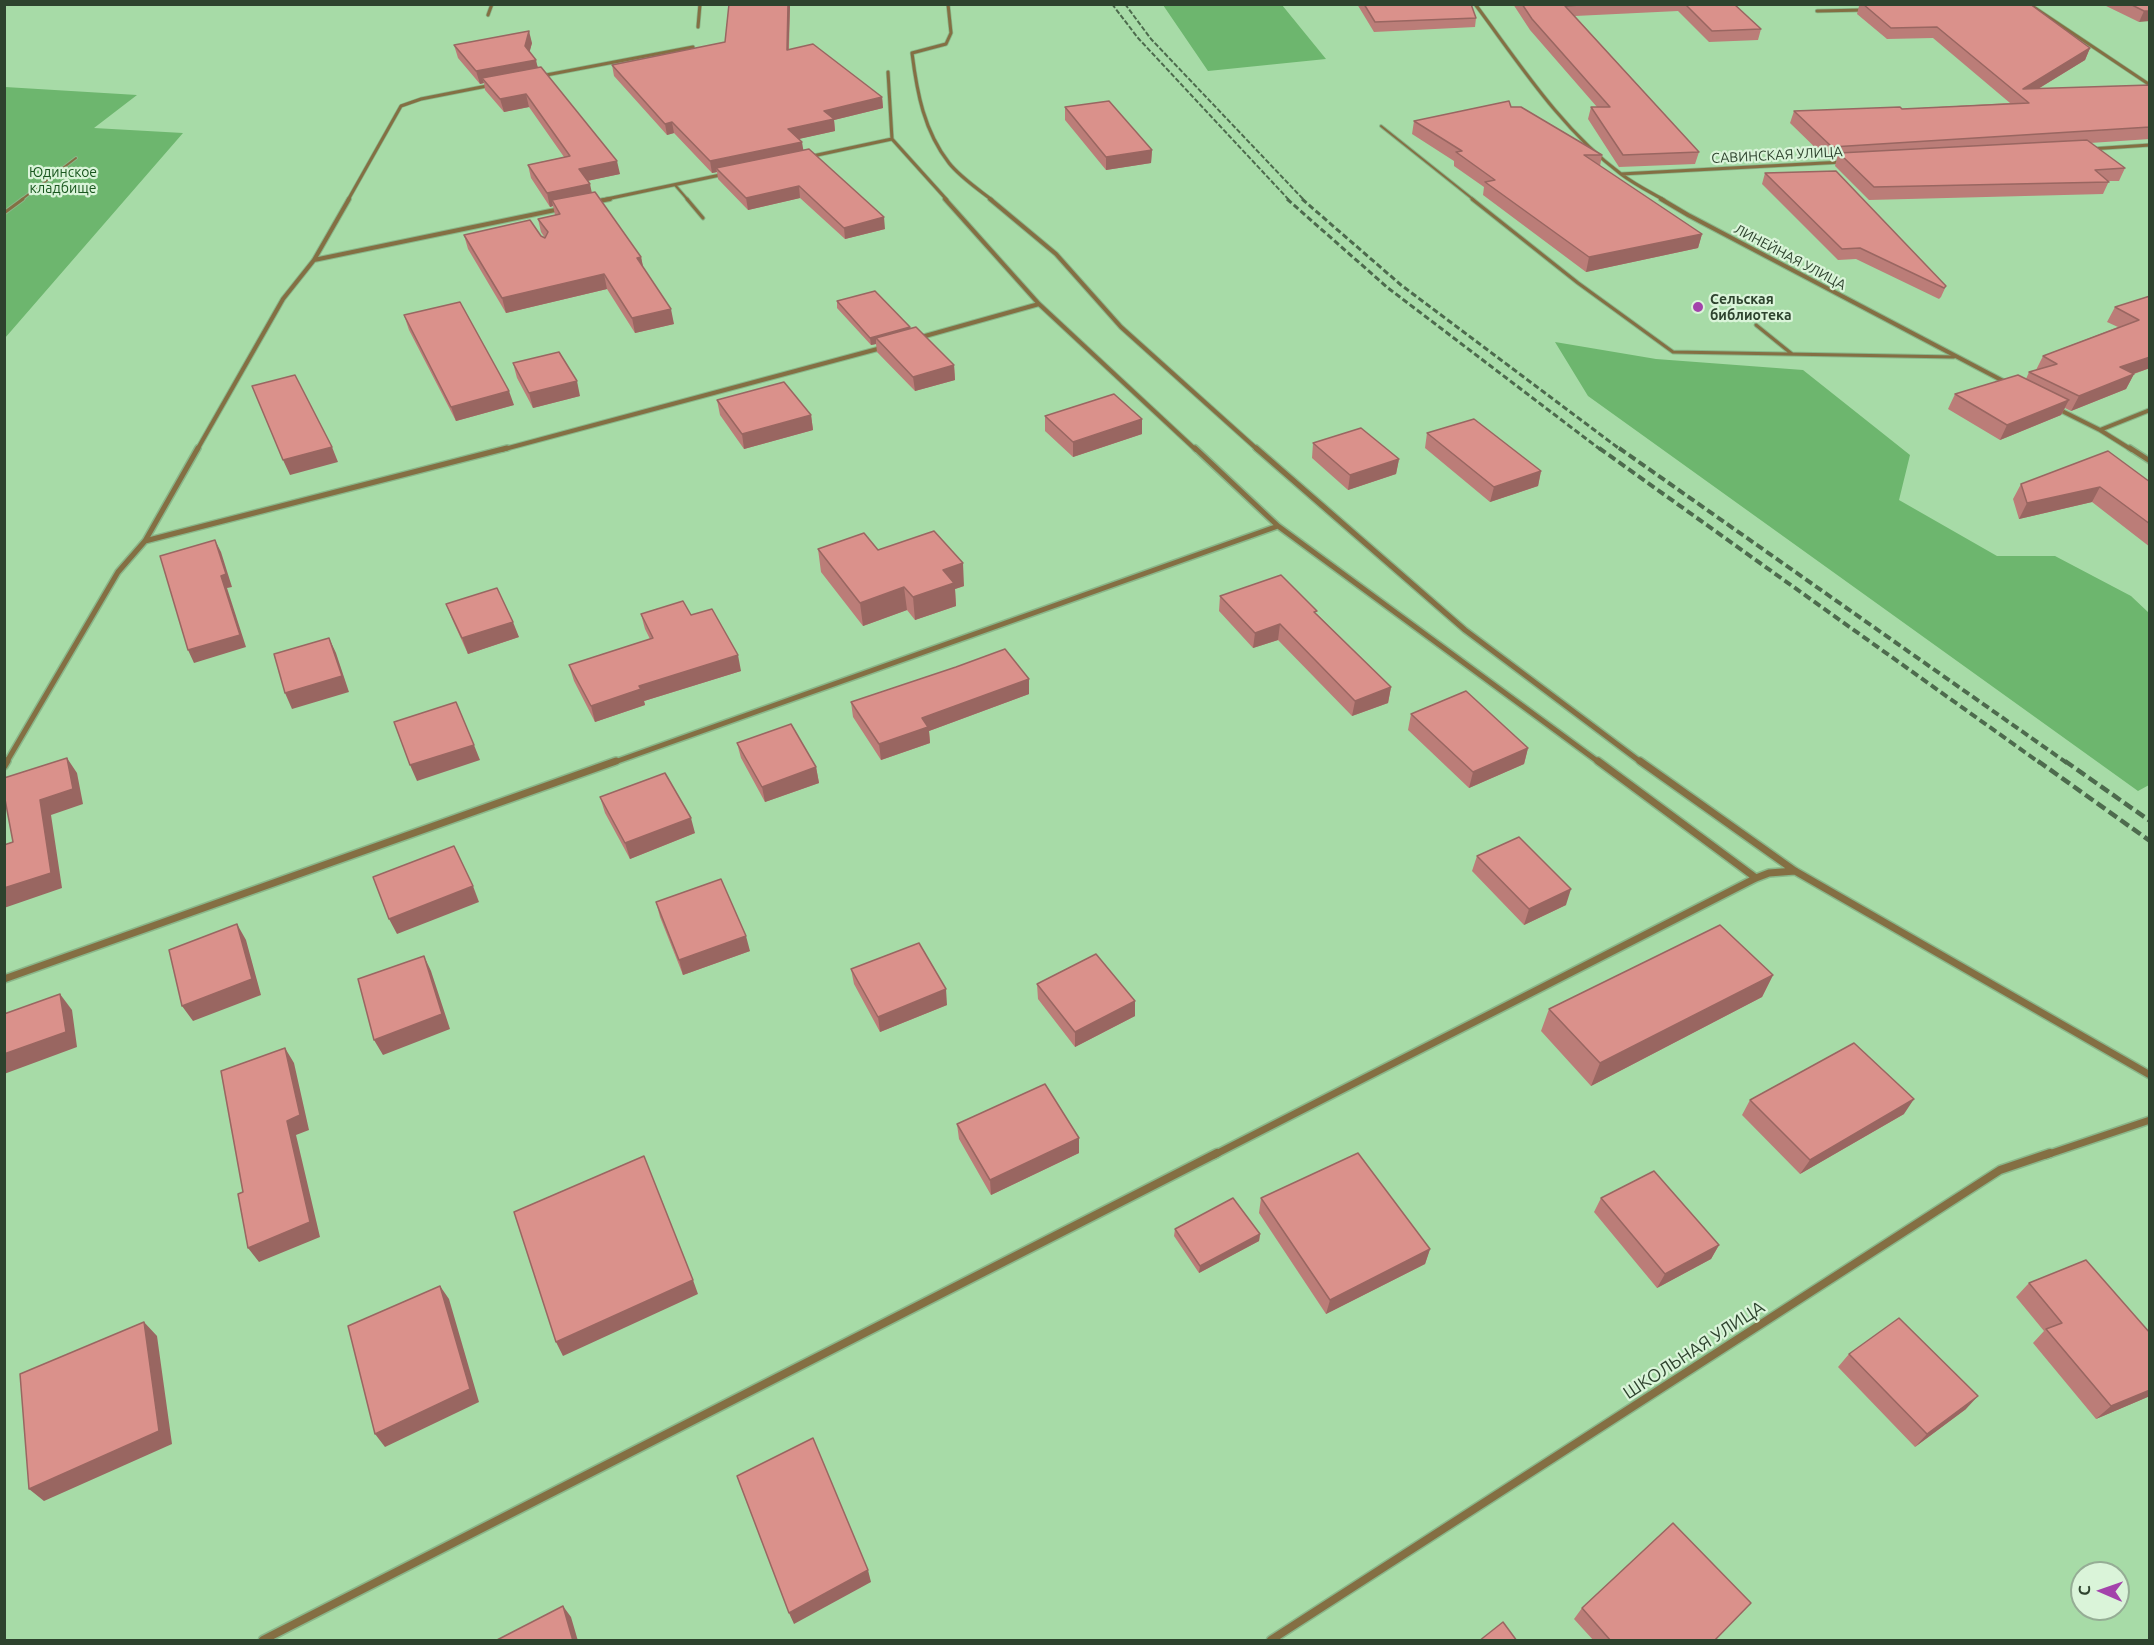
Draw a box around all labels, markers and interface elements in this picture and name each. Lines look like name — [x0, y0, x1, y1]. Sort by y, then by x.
street label: САВИНСКАЯ УЛИЦА — [1711, 143, 1843, 167]
park label: Юдинское кладбище — [29, 164, 97, 196]
street label: ЛИНЕЙНАЯ УЛИЦА — [1731, 220, 1849, 294]
place label: Сельская библиотека — [1710, 291, 1791, 324]
marker: Сельская библиотека — [1691, 300, 1705, 314]
street label: ШКОЛЬНАЯ УЛИЦА — [1619, 1296, 1769, 1404]
north arrow — [2070, 1561, 2130, 1621]
text: С — [2075, 1585, 2093, 1596]

